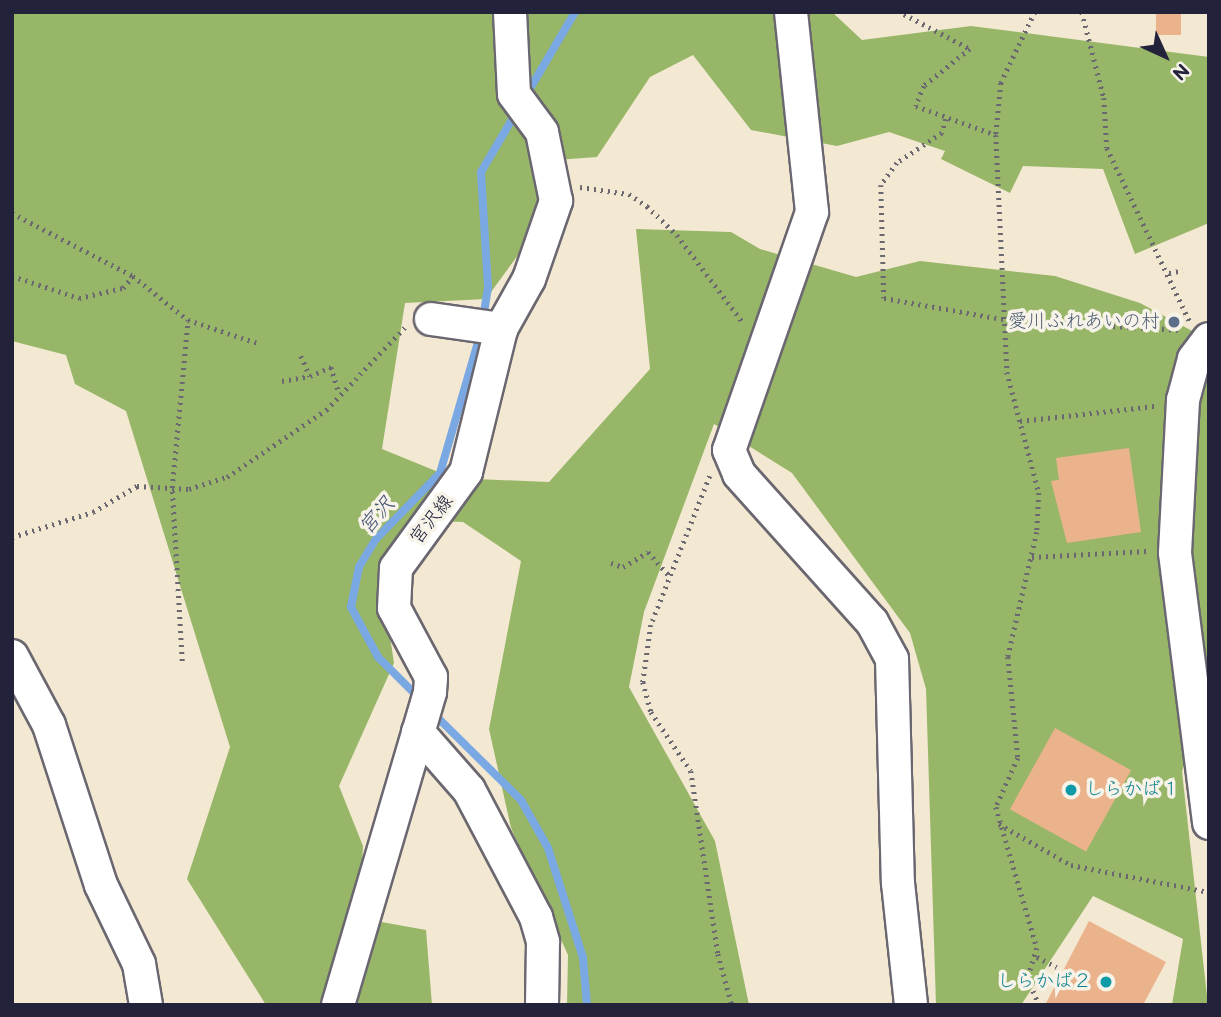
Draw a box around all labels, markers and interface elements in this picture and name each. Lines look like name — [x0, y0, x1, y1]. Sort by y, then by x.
north arrow — [1130, 21, 1200, 91]
text: N — [1167, 58, 1193, 84]
place label: 愛川ふれあいの村 — [1008, 311, 1160, 333]
marker: 愛川ふれあいの村 — [1166, 314, 1182, 330]
street label: 宮沢線 — [405, 491, 459, 549]
water label: 宮沢 — [354, 492, 400, 540]
place label: しらかば１ — [1085, 779, 1180, 801]
marker: しらかば１ — [1063, 782, 1079, 798]
place label: しらかば２ — [997, 971, 1092, 993]
marker: しらかば２ — [1098, 974, 1114, 990]

